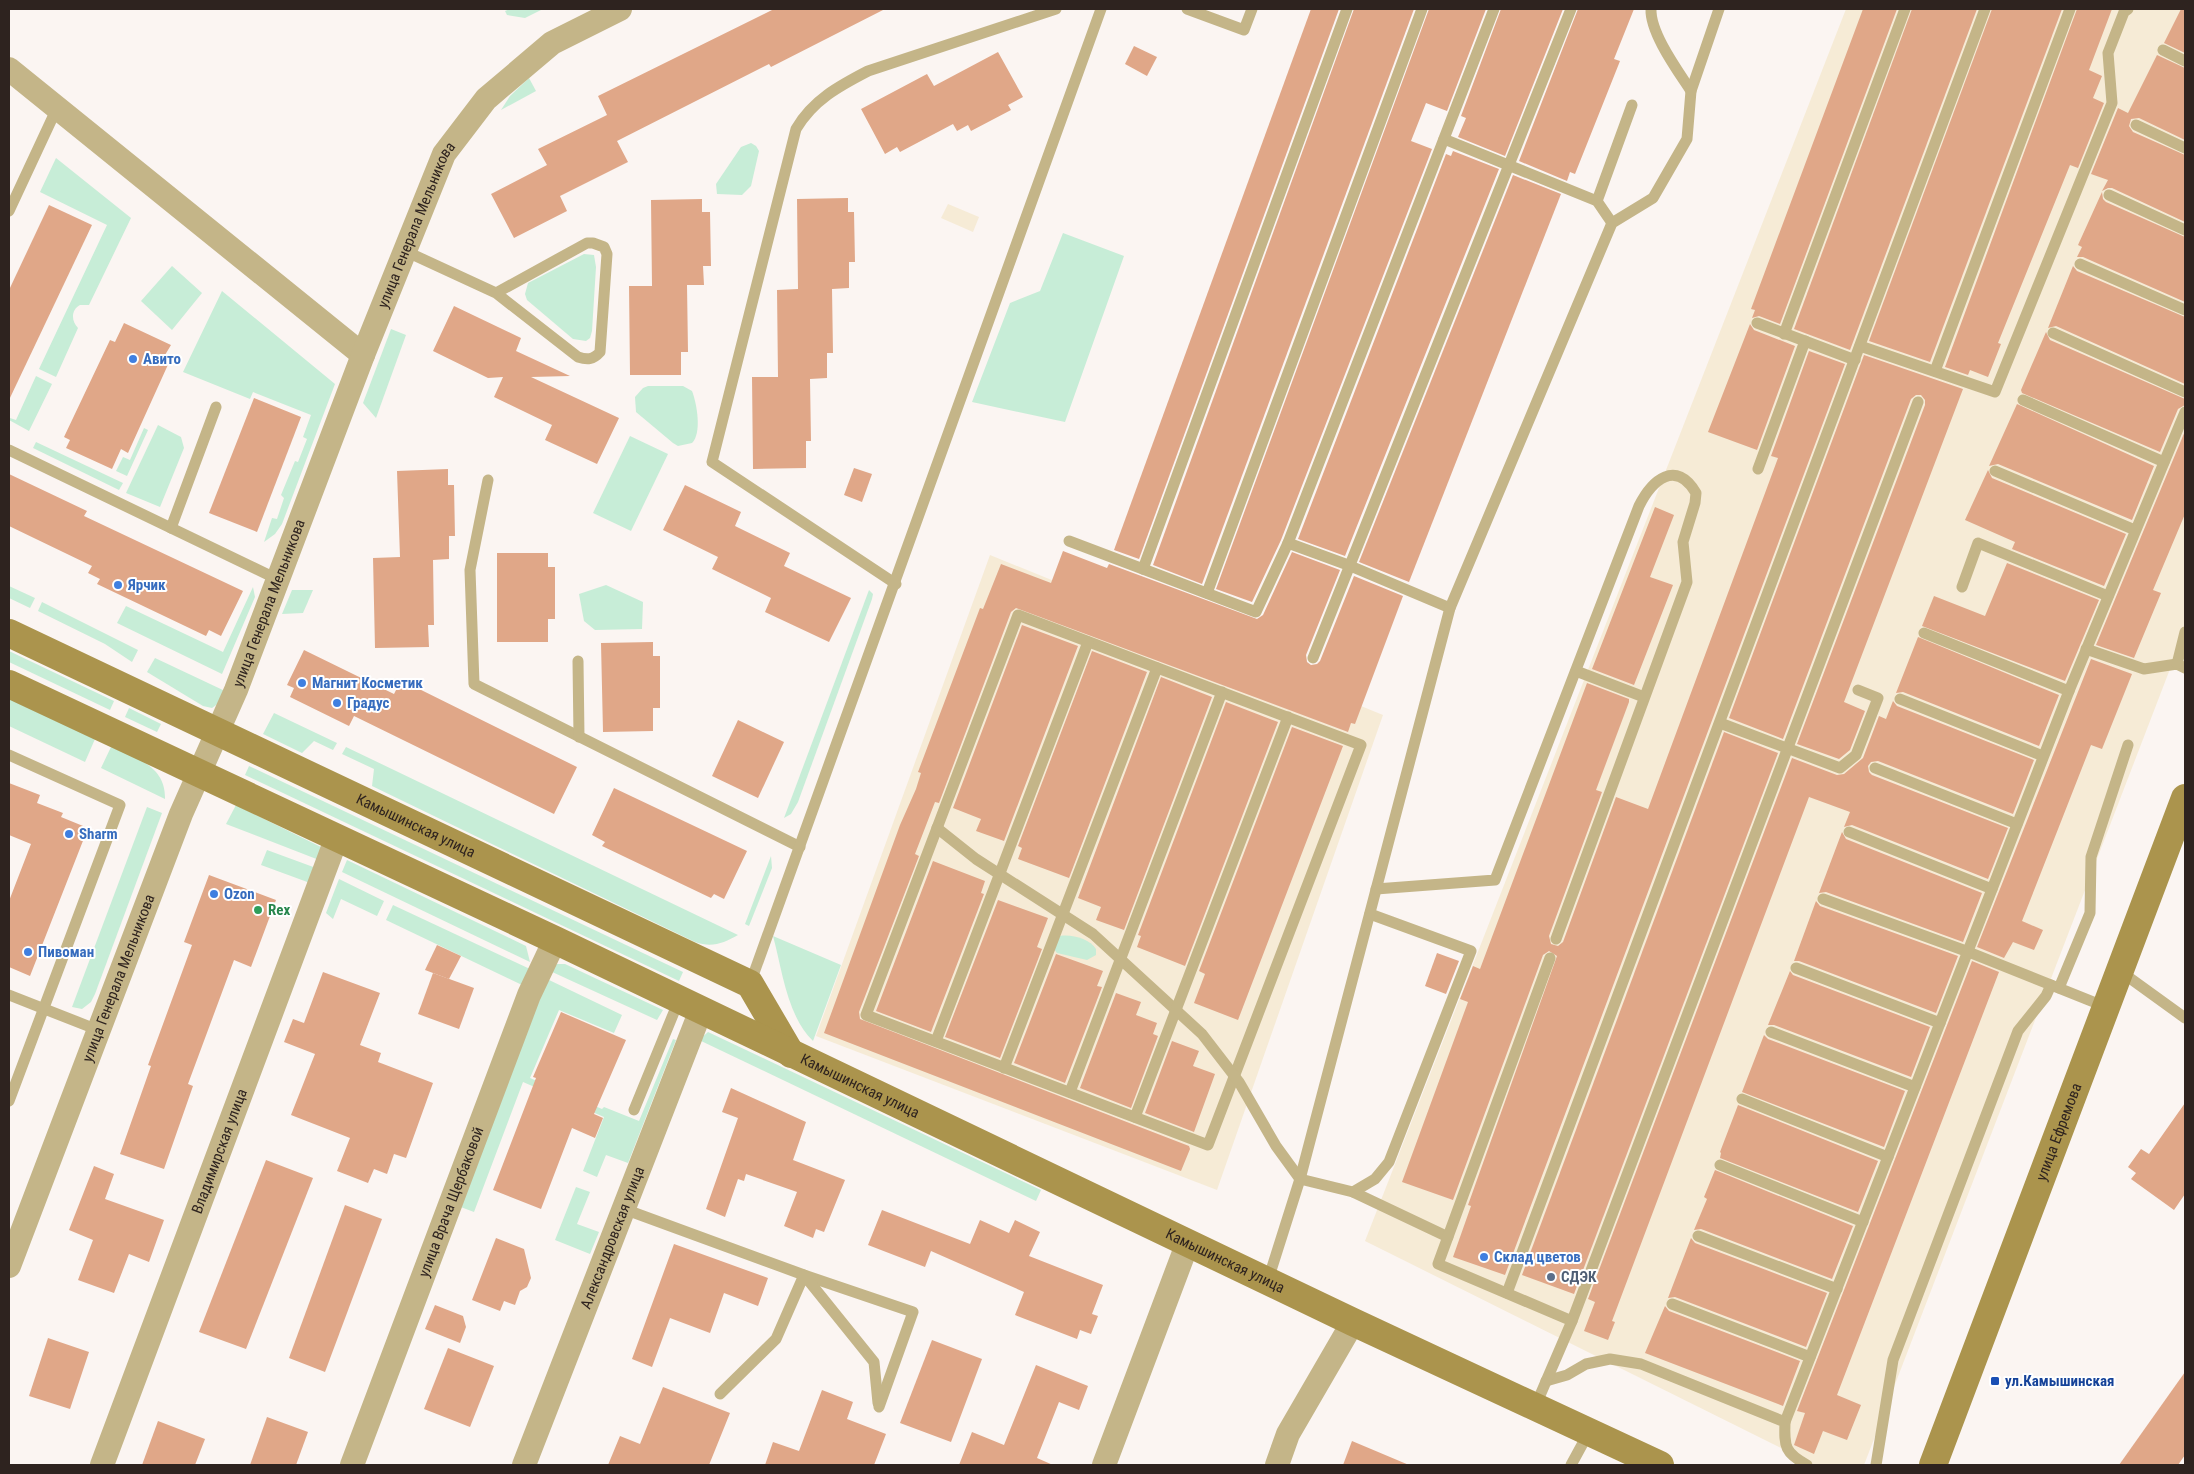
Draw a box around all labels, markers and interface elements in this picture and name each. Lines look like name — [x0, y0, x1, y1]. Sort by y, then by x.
street label: улица Генерала Мельникова — [374, 138, 459, 311]
place label: Авито — [143, 350, 181, 368]
marker: Авито — [127, 353, 139, 365]
street label: улица Генерала Мельникова — [229, 517, 309, 690]
place label: Ярчик — [127, 576, 166, 594]
marker: Ярчик — [112, 579, 124, 591]
place label: Магнит Косметик — [312, 674, 423, 692]
marker: Магнит Косметик — [296, 677, 308, 689]
place label: Градус — [347, 694, 390, 712]
marker: Градус — [331, 697, 343, 709]
street label: Камышинская улица — [353, 790, 478, 862]
place label: Sharm — [79, 825, 118, 843]
marker: Sharm — [63, 828, 75, 840]
place label: Ozon — [224, 885, 255, 903]
marker: Ozon — [208, 888, 220, 900]
street label: улица Генерала Мельникова — [78, 892, 159, 1065]
place label: Rex — [268, 901, 290, 919]
marker: Rex — [252, 904, 264, 916]
place label: Пивоман — [38, 943, 94, 961]
marker: Пивоман — [22, 946, 34, 958]
street label: Камышинская улица — [797, 1050, 922, 1122]
street label: улица Ефремова — [2032, 1081, 2085, 1183]
street label: Владимирская улица — [188, 1086, 251, 1216]
street label: улица Врача Щербаковой — [415, 1124, 488, 1280]
street label: Александровская улица — [577, 1164, 648, 1311]
street label: Камышинская улица — [1163, 1225, 1288, 1297]
place label: Склад цветов — [1494, 1248, 1581, 1266]
marker: Склад цветов — [1478, 1251, 1490, 1263]
place label: СДЭК — [1561, 1268, 1597, 1286]
marker: СДЭК — [1545, 1271, 1557, 1283]
place label: ул.Камышинская — [2005, 1372, 2114, 1390]
marker: ул.Камышинская — [1989, 1375, 2001, 1387]

